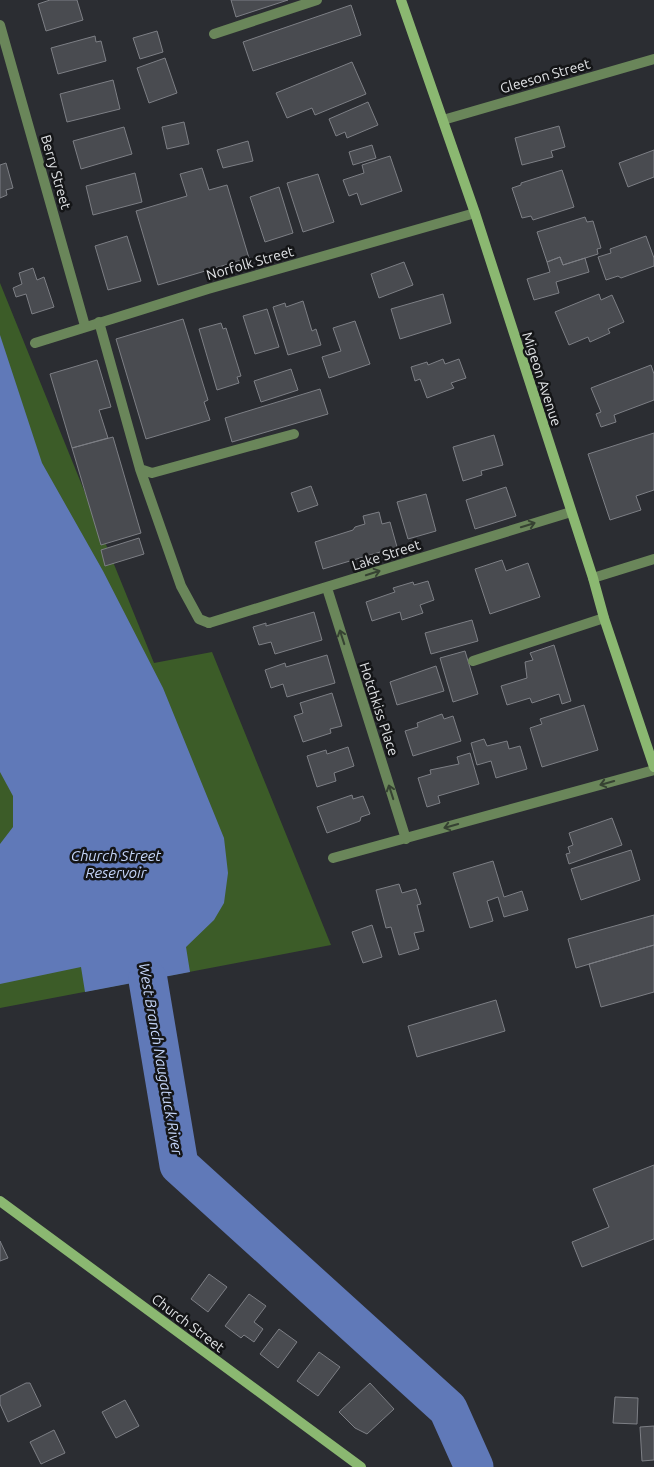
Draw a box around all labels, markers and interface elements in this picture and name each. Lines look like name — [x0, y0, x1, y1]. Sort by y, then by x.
street label: Gleeson Street — [498, 55, 592, 97]
street label: Berry Street — [38, 133, 74, 211]
street label: Norfolk Street — [205, 243, 296, 283]
street label: Migeon Avenue — [519, 330, 565, 428]
one-way arrow — [520, 519, 536, 529]
street label: Lake Street — [350, 536, 423, 574]
one-way arrow — [365, 568, 381, 578]
one-way arrow — [337, 630, 346, 646]
street label: Hotchkiss Place — [356, 660, 402, 758]
one-way arrow — [599, 778, 615, 788]
one-way arrow — [386, 785, 395, 801]
one-way arrow — [443, 822, 459, 832]
water label: Church Street Reservoir — [71, 847, 161, 881]
water label: West Branch Naugatuck River — [136, 962, 186, 1158]
street label: Church Street — [149, 1291, 228, 1356]

